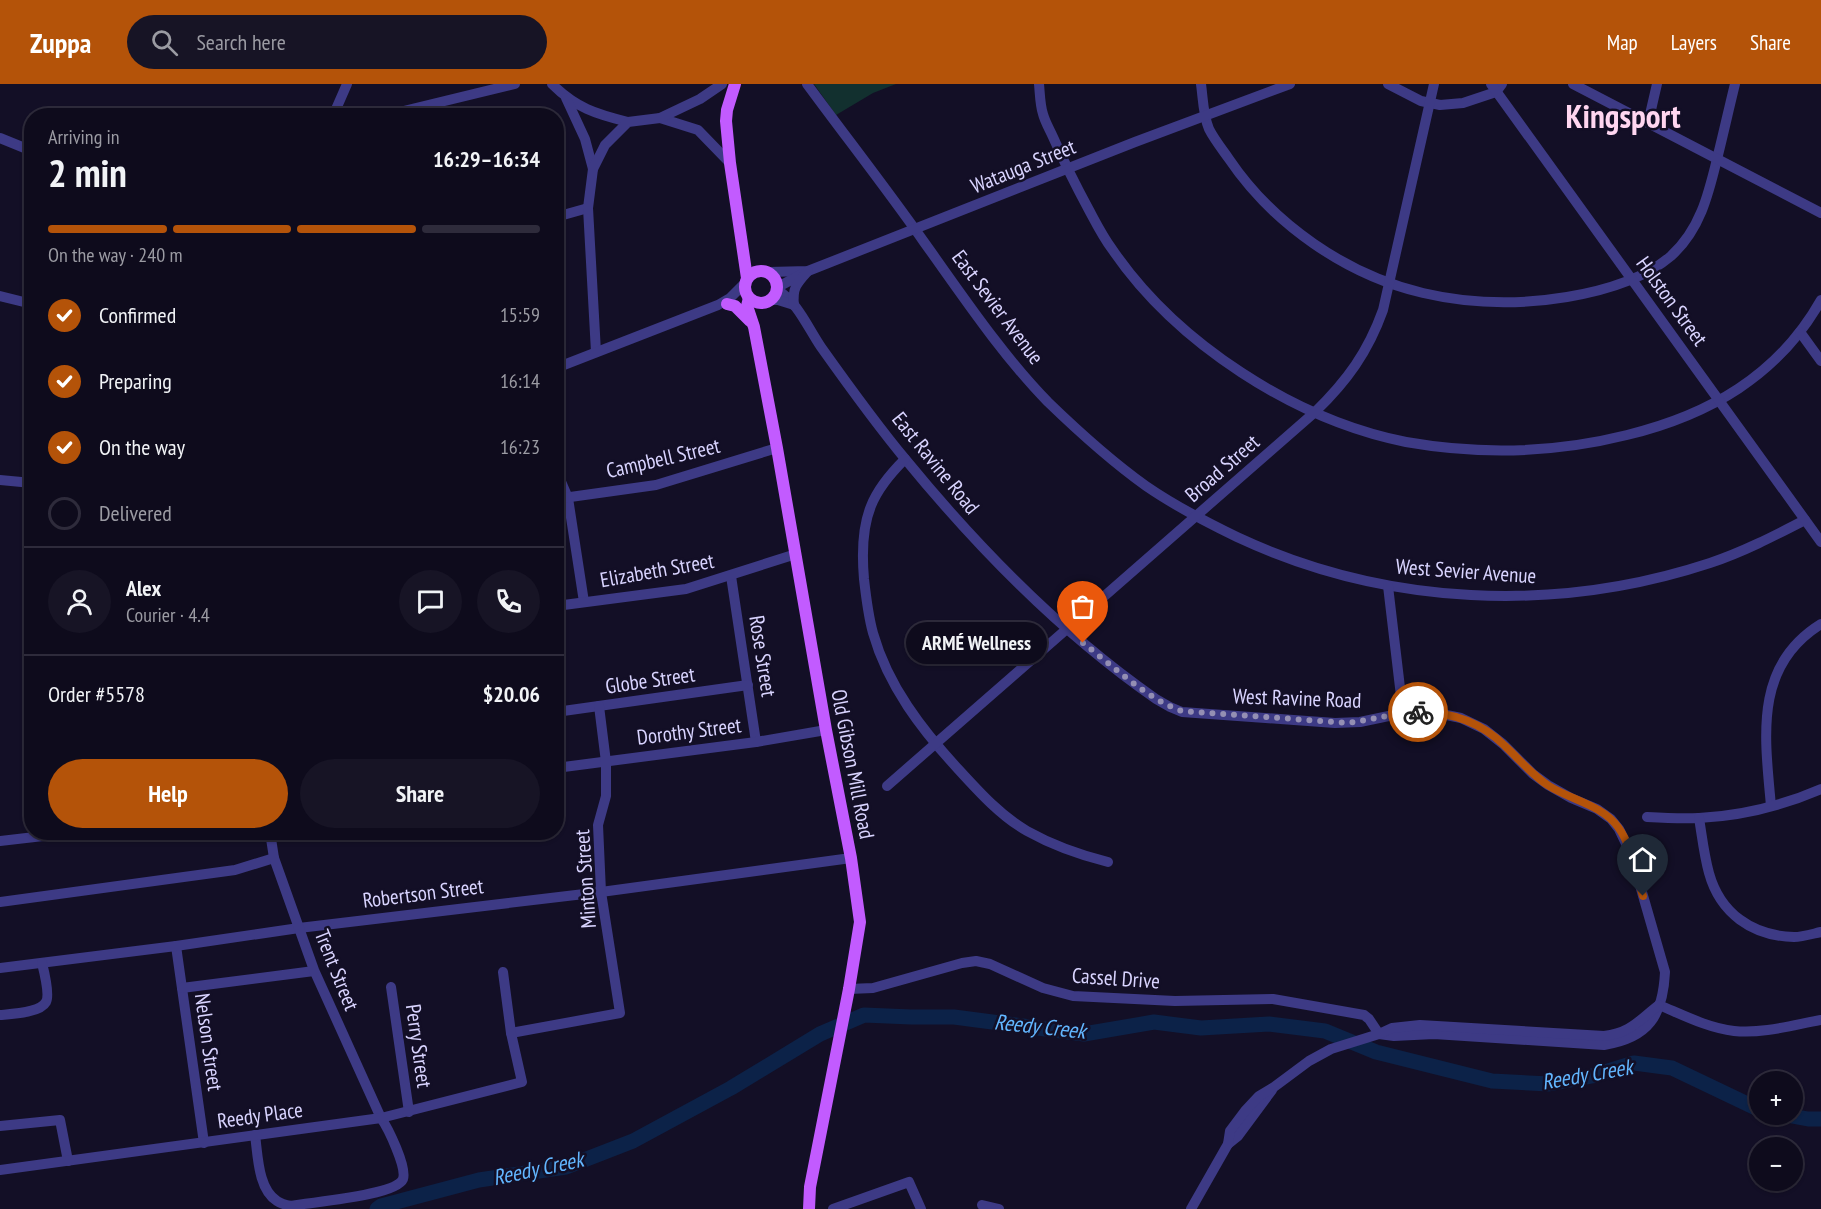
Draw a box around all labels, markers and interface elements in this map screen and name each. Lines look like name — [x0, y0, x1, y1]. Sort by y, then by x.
search box — [127, 15, 547, 69]
text: Zuppa — [30, 24, 91, 61]
icon: search — [148, 26, 181, 59]
text: Search here — [196, 28, 286, 56]
text: Map — [1607, 29, 1638, 56]
text: Layers — [1671, 29, 1717, 56]
text: Share — [1750, 29, 1791, 56]
district label: Kingsport — [1565, 94, 1681, 137]
text: Arriving in — [48, 124, 120, 150]
street label: Watauga Street — [967, 133, 1079, 199]
text: 16:29–16:34 — [433, 145, 540, 173]
text: 2 min — [48, 147, 127, 198]
text: On the way · 240 m — [48, 242, 183, 268]
street label: East Sevier Avenue — [946, 244, 1050, 370]
street label: Holston Street — [1630, 251, 1714, 351]
icon: check — [48, 299, 81, 332]
text: Confirmed — [99, 301, 176, 329]
text: 15:59 — [500, 302, 540, 328]
icon: check — [48, 365, 81, 398]
text: Preparing — [99, 367, 172, 395]
text: 16:14 — [500, 368, 540, 394]
street label: East Ravine Road — [886, 406, 986, 520]
street label: Broad Street — [1179, 428, 1265, 508]
icon: check — [48, 431, 81, 464]
street label: Campbell Street — [603, 432, 723, 484]
text: On the way — [99, 433, 185, 461]
text: 16:23 — [500, 434, 540, 460]
text: Delivered — [99, 499, 172, 527]
street label: Elizabeth Street — [598, 547, 716, 593]
street label: West Sevier Avenue — [1395, 553, 1537, 589]
button: person — [48, 570, 111, 633]
button: chat — [399, 570, 462, 633]
button: phone — [477, 570, 540, 633]
text: Alex — [126, 574, 161, 602]
pin — [1057, 581, 1108, 643]
icon: bag — [1066, 590, 1099, 623]
text: Courier · 4.4 — [126, 602, 210, 628]
street label: Rose Street — [743, 613, 783, 699]
callout: ARMÉ Wellness — [906, 622, 1047, 664]
text: ARMÉ Wellness — [922, 630, 1031, 656]
street label: Globe Street — [604, 660, 697, 700]
text: Order #5578 — [48, 680, 145, 708]
text: $20.06 — [483, 680, 540, 708]
street label: West Ravine Road — [1232, 682, 1362, 714]
courier — [1388, 682, 1448, 742]
street label: Old Gibson Mill Road — [825, 687, 881, 841]
icon: bike — [1402, 696, 1435, 729]
street label: Dorothy Street — [635, 711, 743, 751]
button: Help — [48, 759, 288, 828]
button: Share — [300, 759, 540, 828]
street label: Minton Street — [568, 828, 602, 929]
pin — [1617, 834, 1668, 896]
icon: home — [1626, 843, 1659, 876]
street label: Robertson Street — [361, 872, 485, 914]
street label: Trent Street — [309, 926, 366, 1015]
street label: Cassel Drive — [1071, 961, 1161, 995]
street label: Nelson Street — [189, 992, 229, 1093]
street label: Perry Street — [400, 1002, 438, 1090]
water label: Reedy Creek — [993, 1007, 1090, 1045]
water label: Reedy Creek — [1539, 1052, 1637, 1096]
map controls — [1749, 1071, 1803, 1191]
button: + — [1749, 1071, 1803, 1125]
street label: Reedy Place — [216, 1096, 304, 1134]
button: − — [1749, 1137, 1803, 1191]
water label: Reedy Creek — [490, 1144, 588, 1191]

